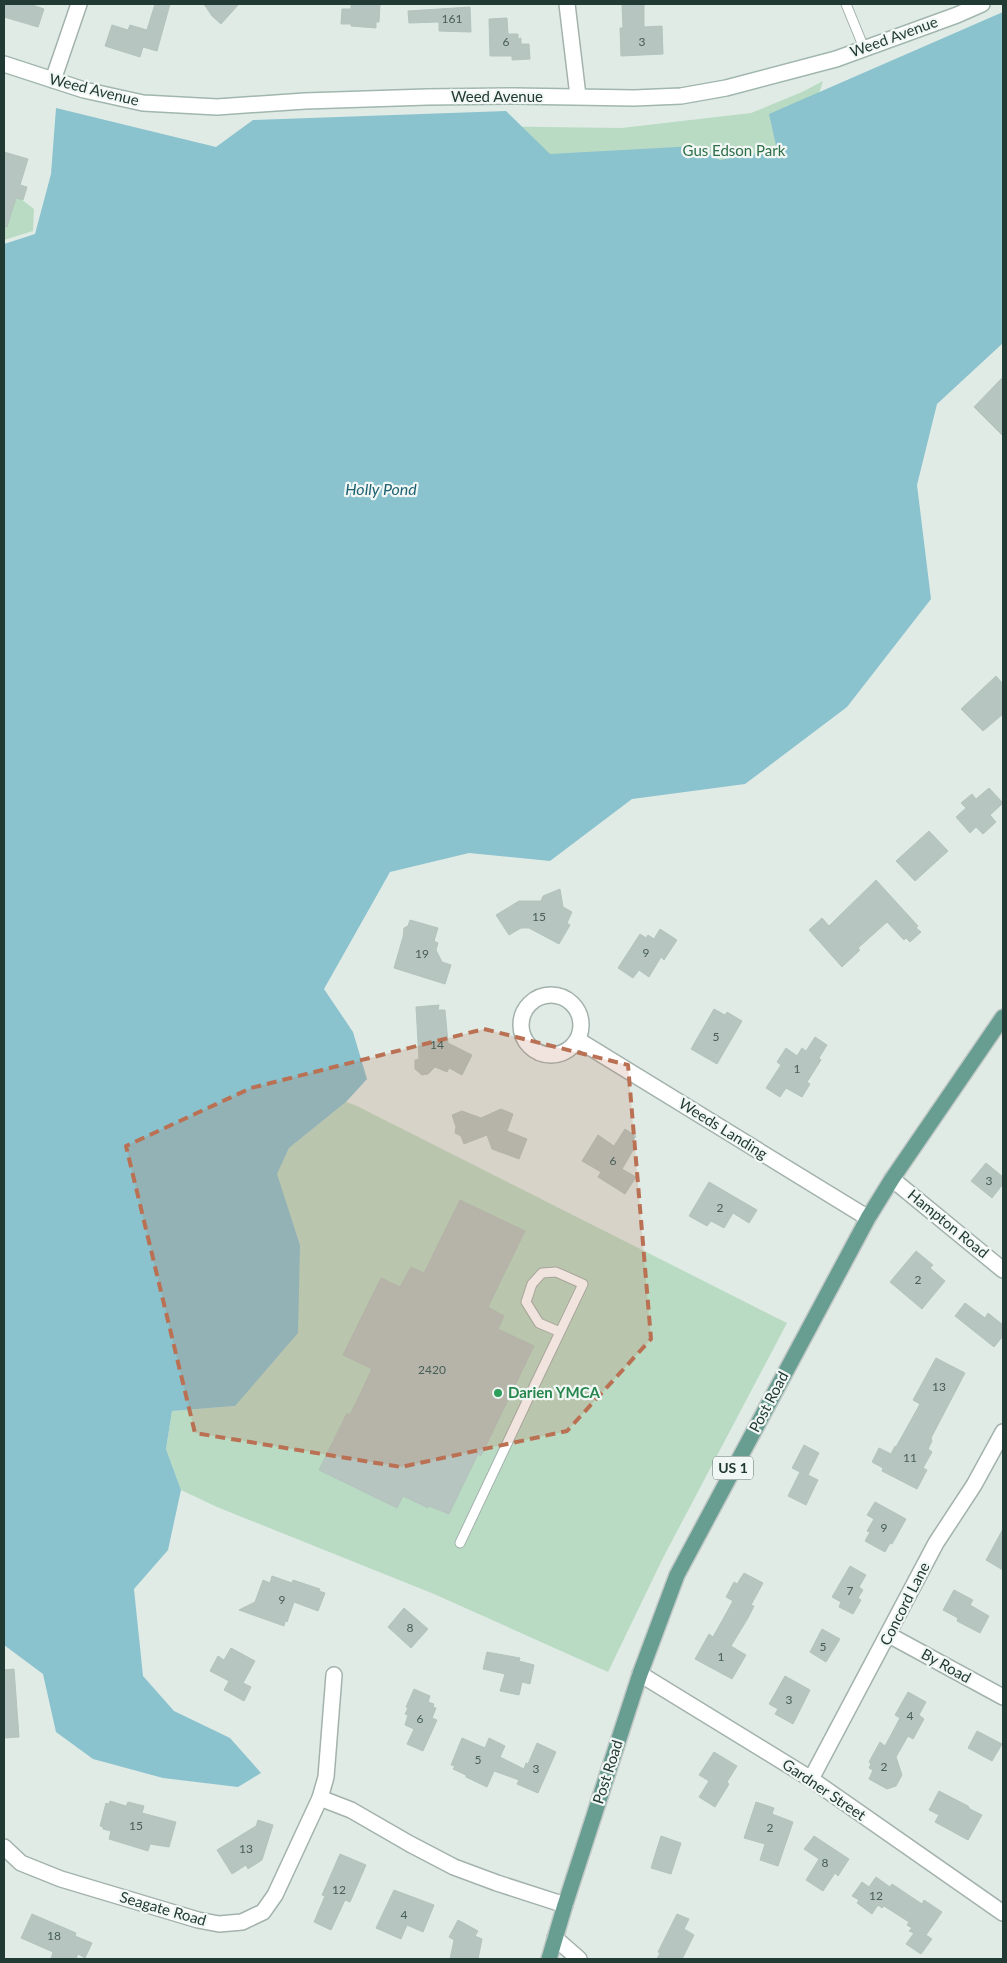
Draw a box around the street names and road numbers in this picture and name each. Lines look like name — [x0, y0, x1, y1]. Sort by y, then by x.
street label: Weed Avenue — [847, 12, 940, 60]
street label: Weed Avenue — [47, 69, 141, 109]
street label: Weed Avenue — [451, 87, 543, 105]
street label: Weeds Landing — [676, 1094, 771, 1163]
street label: Hampton Road — [905, 1185, 993, 1261]
street label: Post Road — [745, 1368, 792, 1435]
road number: US 1 — [713, 1456, 753, 1480]
street label: Concord Lane — [875, 1559, 933, 1648]
street label: By Road — [919, 1644, 974, 1686]
street label: Post Road — [588, 1737, 626, 1806]
street label: Gardner Street — [779, 1755, 870, 1824]
street label: Seagate Road — [118, 1887, 209, 1929]

